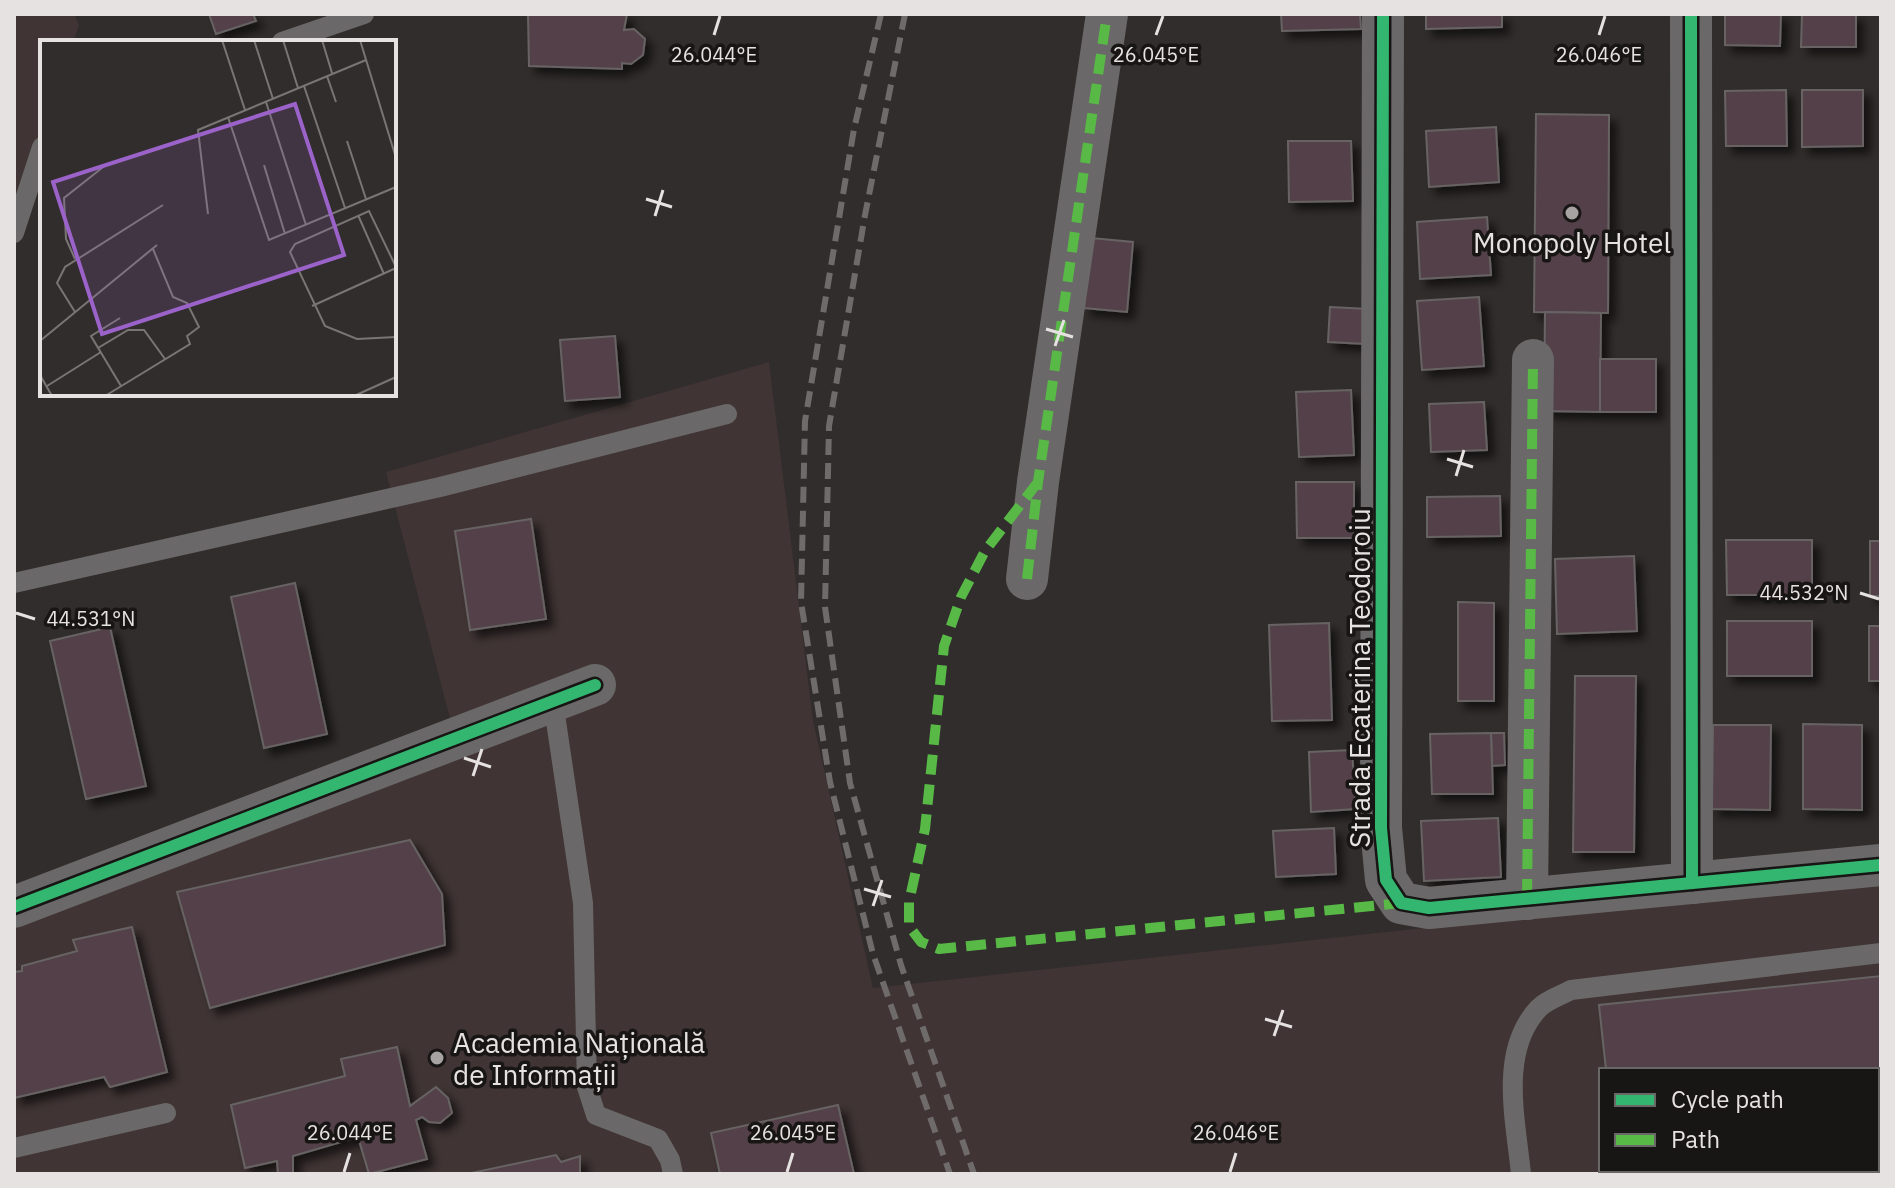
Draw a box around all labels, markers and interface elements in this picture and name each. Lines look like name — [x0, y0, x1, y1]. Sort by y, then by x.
inset map — [40, 40, 396, 396]
text: 26.044°E — [671, 41, 757, 68]
text: 26.045°E — [1113, 41, 1199, 68]
text: 26.046°E — [1556, 41, 1642, 68]
marker: Monopoly Hotel — [1563, 204, 1581, 222]
place label: Monopoly Hotel — [1473, 224, 1671, 261]
street label: Strada Ecaterina Teodoroiu — [1341, 508, 1378, 848]
text: 44.532°N — [1760, 579, 1848, 606]
text: 44.531°N — [47, 605, 135, 632]
place label: Academia Națională de Informații — [453, 1024, 705, 1093]
marker: Academia Națională de Informații — [428, 1049, 446, 1067]
legend — [1599, 1068, 1879, 1172]
text: Cycle path — [1671, 1083, 1784, 1115]
text: 26.044°E — [307, 1119, 393, 1146]
text: 26.045°E — [750, 1119, 836, 1146]
text: 26.046°E — [1193, 1119, 1279, 1146]
text: Path — [1671, 1123, 1720, 1155]

